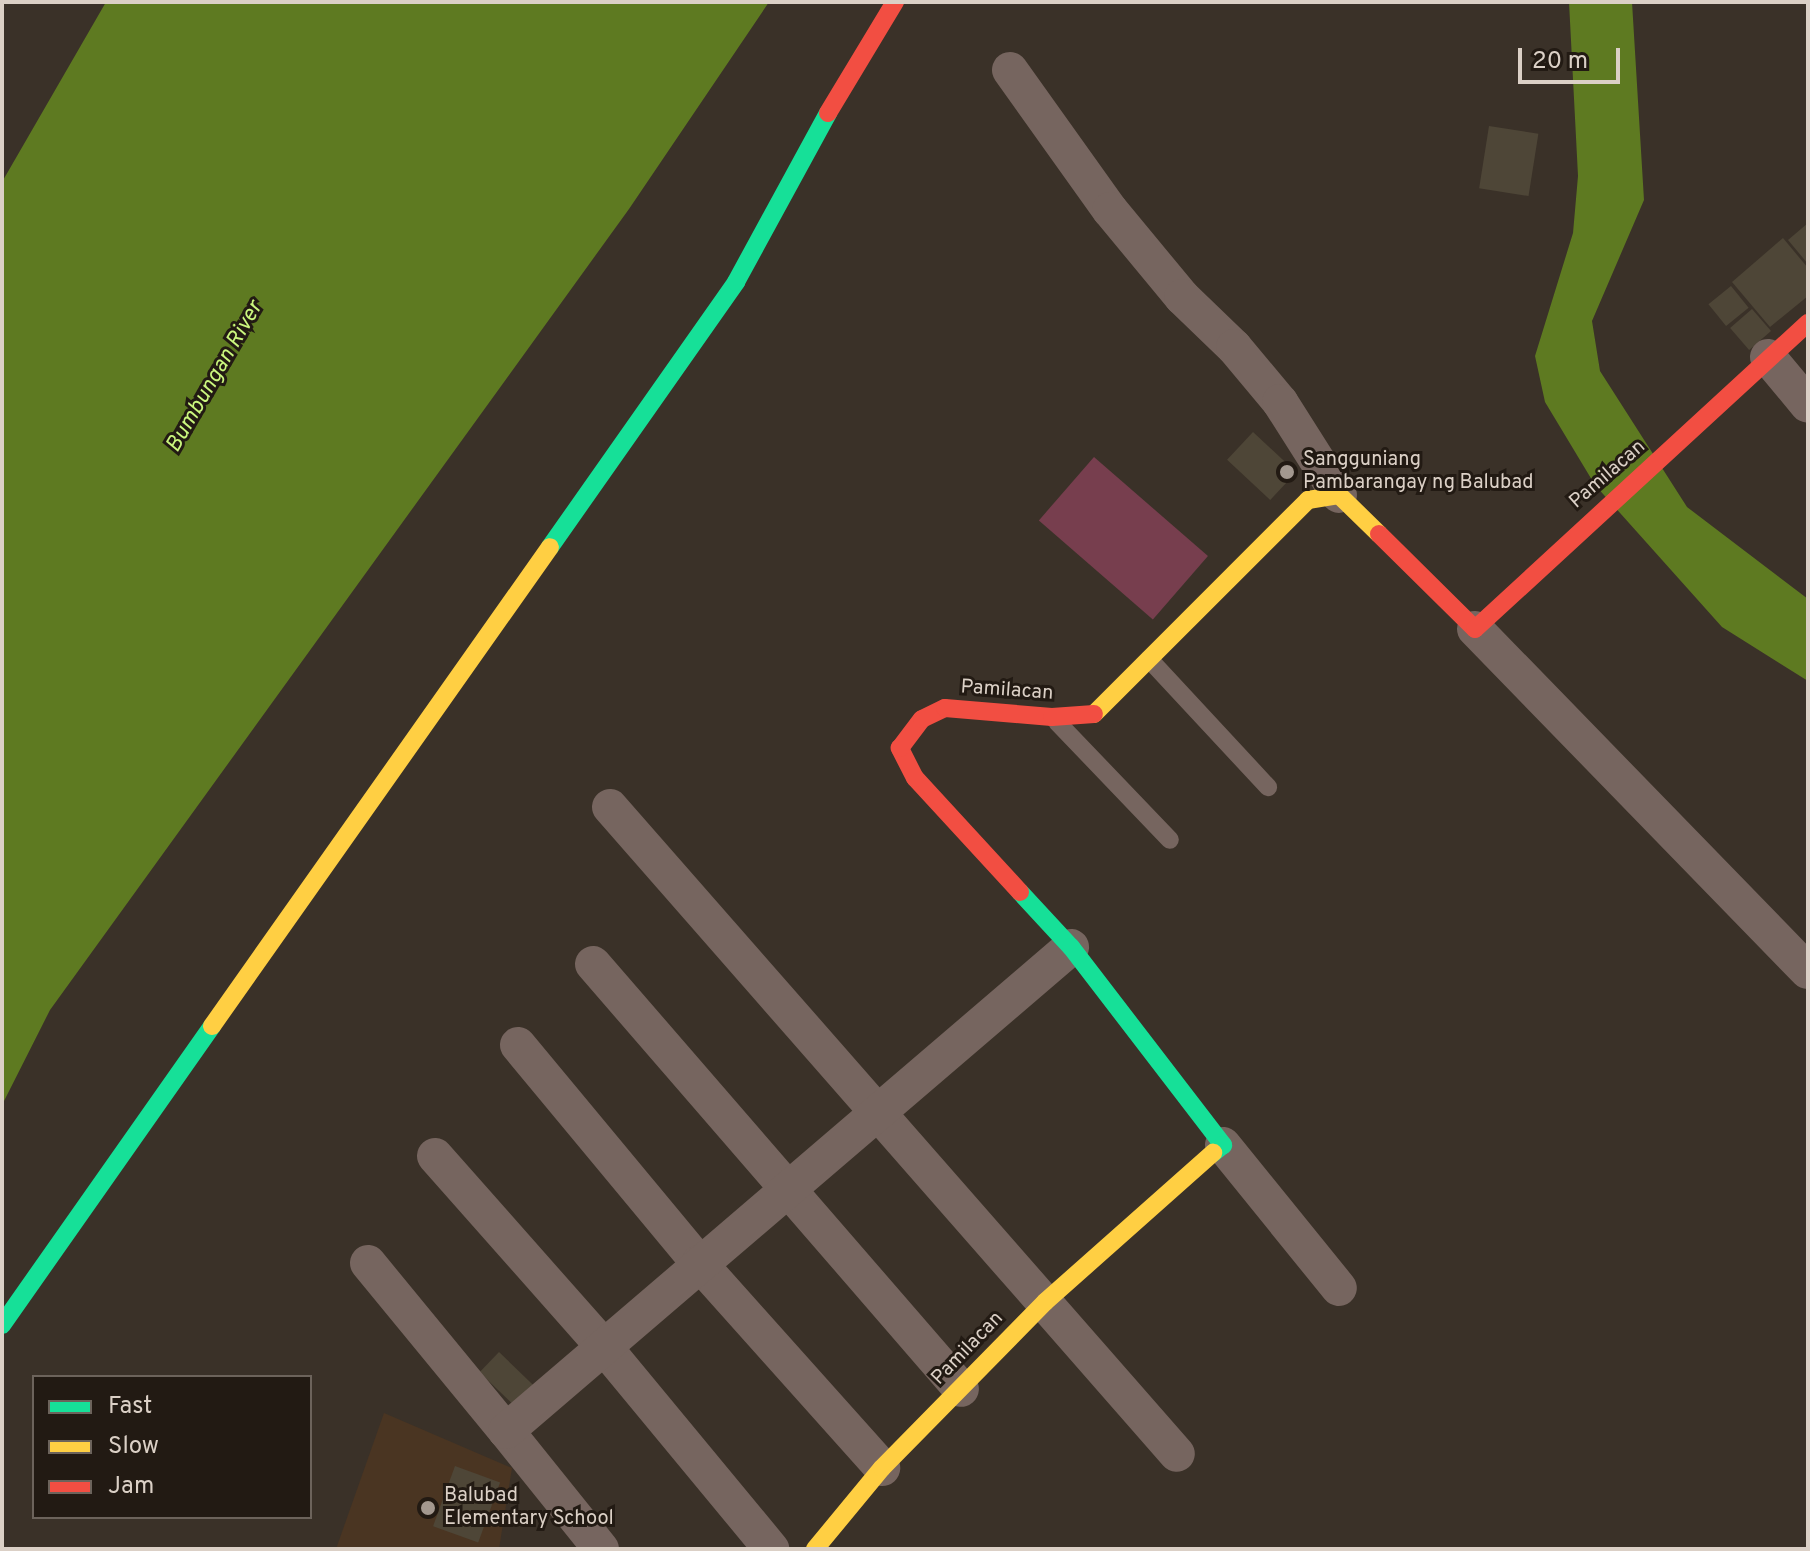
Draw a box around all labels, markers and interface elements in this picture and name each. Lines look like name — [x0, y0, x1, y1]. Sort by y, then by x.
scale bar — [1522, 32, 1624, 82]
text: 20 m — [1532, 47, 1588, 77]
water label: Bumbungan River — [161, 297, 269, 457]
street label: Pamilacan — [1565, 435, 1651, 515]
place label: Sangguniang Pambarangay ng Balubad — [1303, 448, 1534, 495]
marker: Sangguniang Pambarangay ng Balubad — [1278, 463, 1296, 481]
street label: Pamilacan — [960, 676, 1054, 706]
street label: Pamilacan — [927, 1307, 1009, 1391]
legend — [32, 1375, 312, 1519]
text: Fast — [108, 1392, 152, 1422]
text: Slow — [108, 1432, 159, 1462]
text: Jam — [108, 1472, 154, 1502]
place label: Balubad Elementary School — [444, 1484, 614, 1531]
marker: Balubad Elementary School — [419, 1499, 437, 1517]

